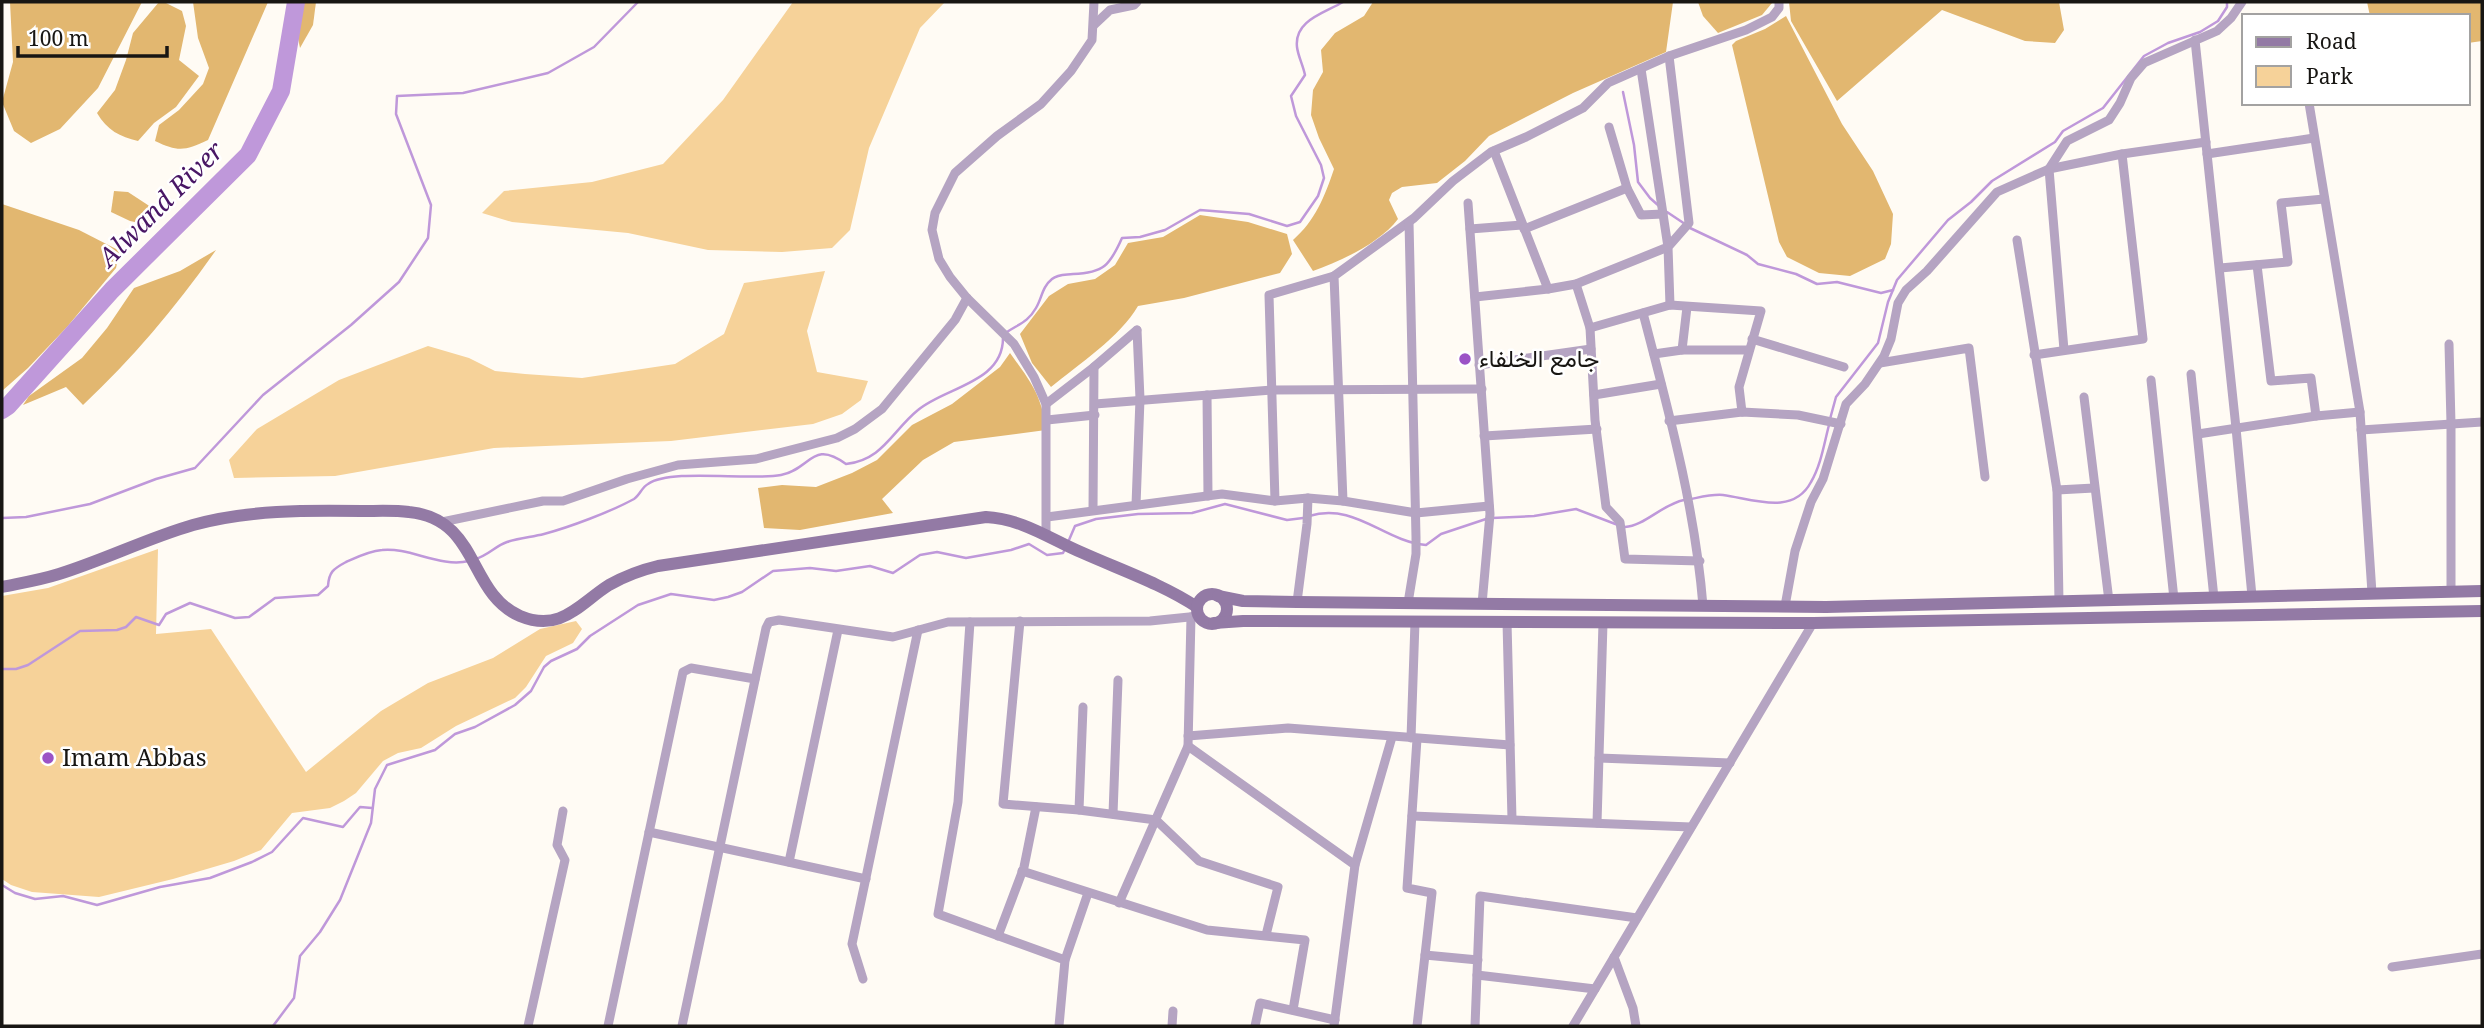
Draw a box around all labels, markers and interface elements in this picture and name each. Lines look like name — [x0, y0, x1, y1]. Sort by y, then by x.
scale bar — [18, 14, 166, 58]
legend — [2242, 14, 2470, 105]
text: 100 m — [28, 24, 89, 52]
text: Road — [2306, 27, 2357, 55]
text: Park — [2306, 62, 2353, 90]
water label: Alwand River — [88, 132, 232, 275]
place label: جامع الخلفاء — [1479, 341, 1599, 376]
marker: جامع الخلفاء — [1457, 351, 1473, 367]
place label: Imam Abbas — [62, 740, 207, 773]
marker: Imam Abbas — [40, 750, 56, 766]

